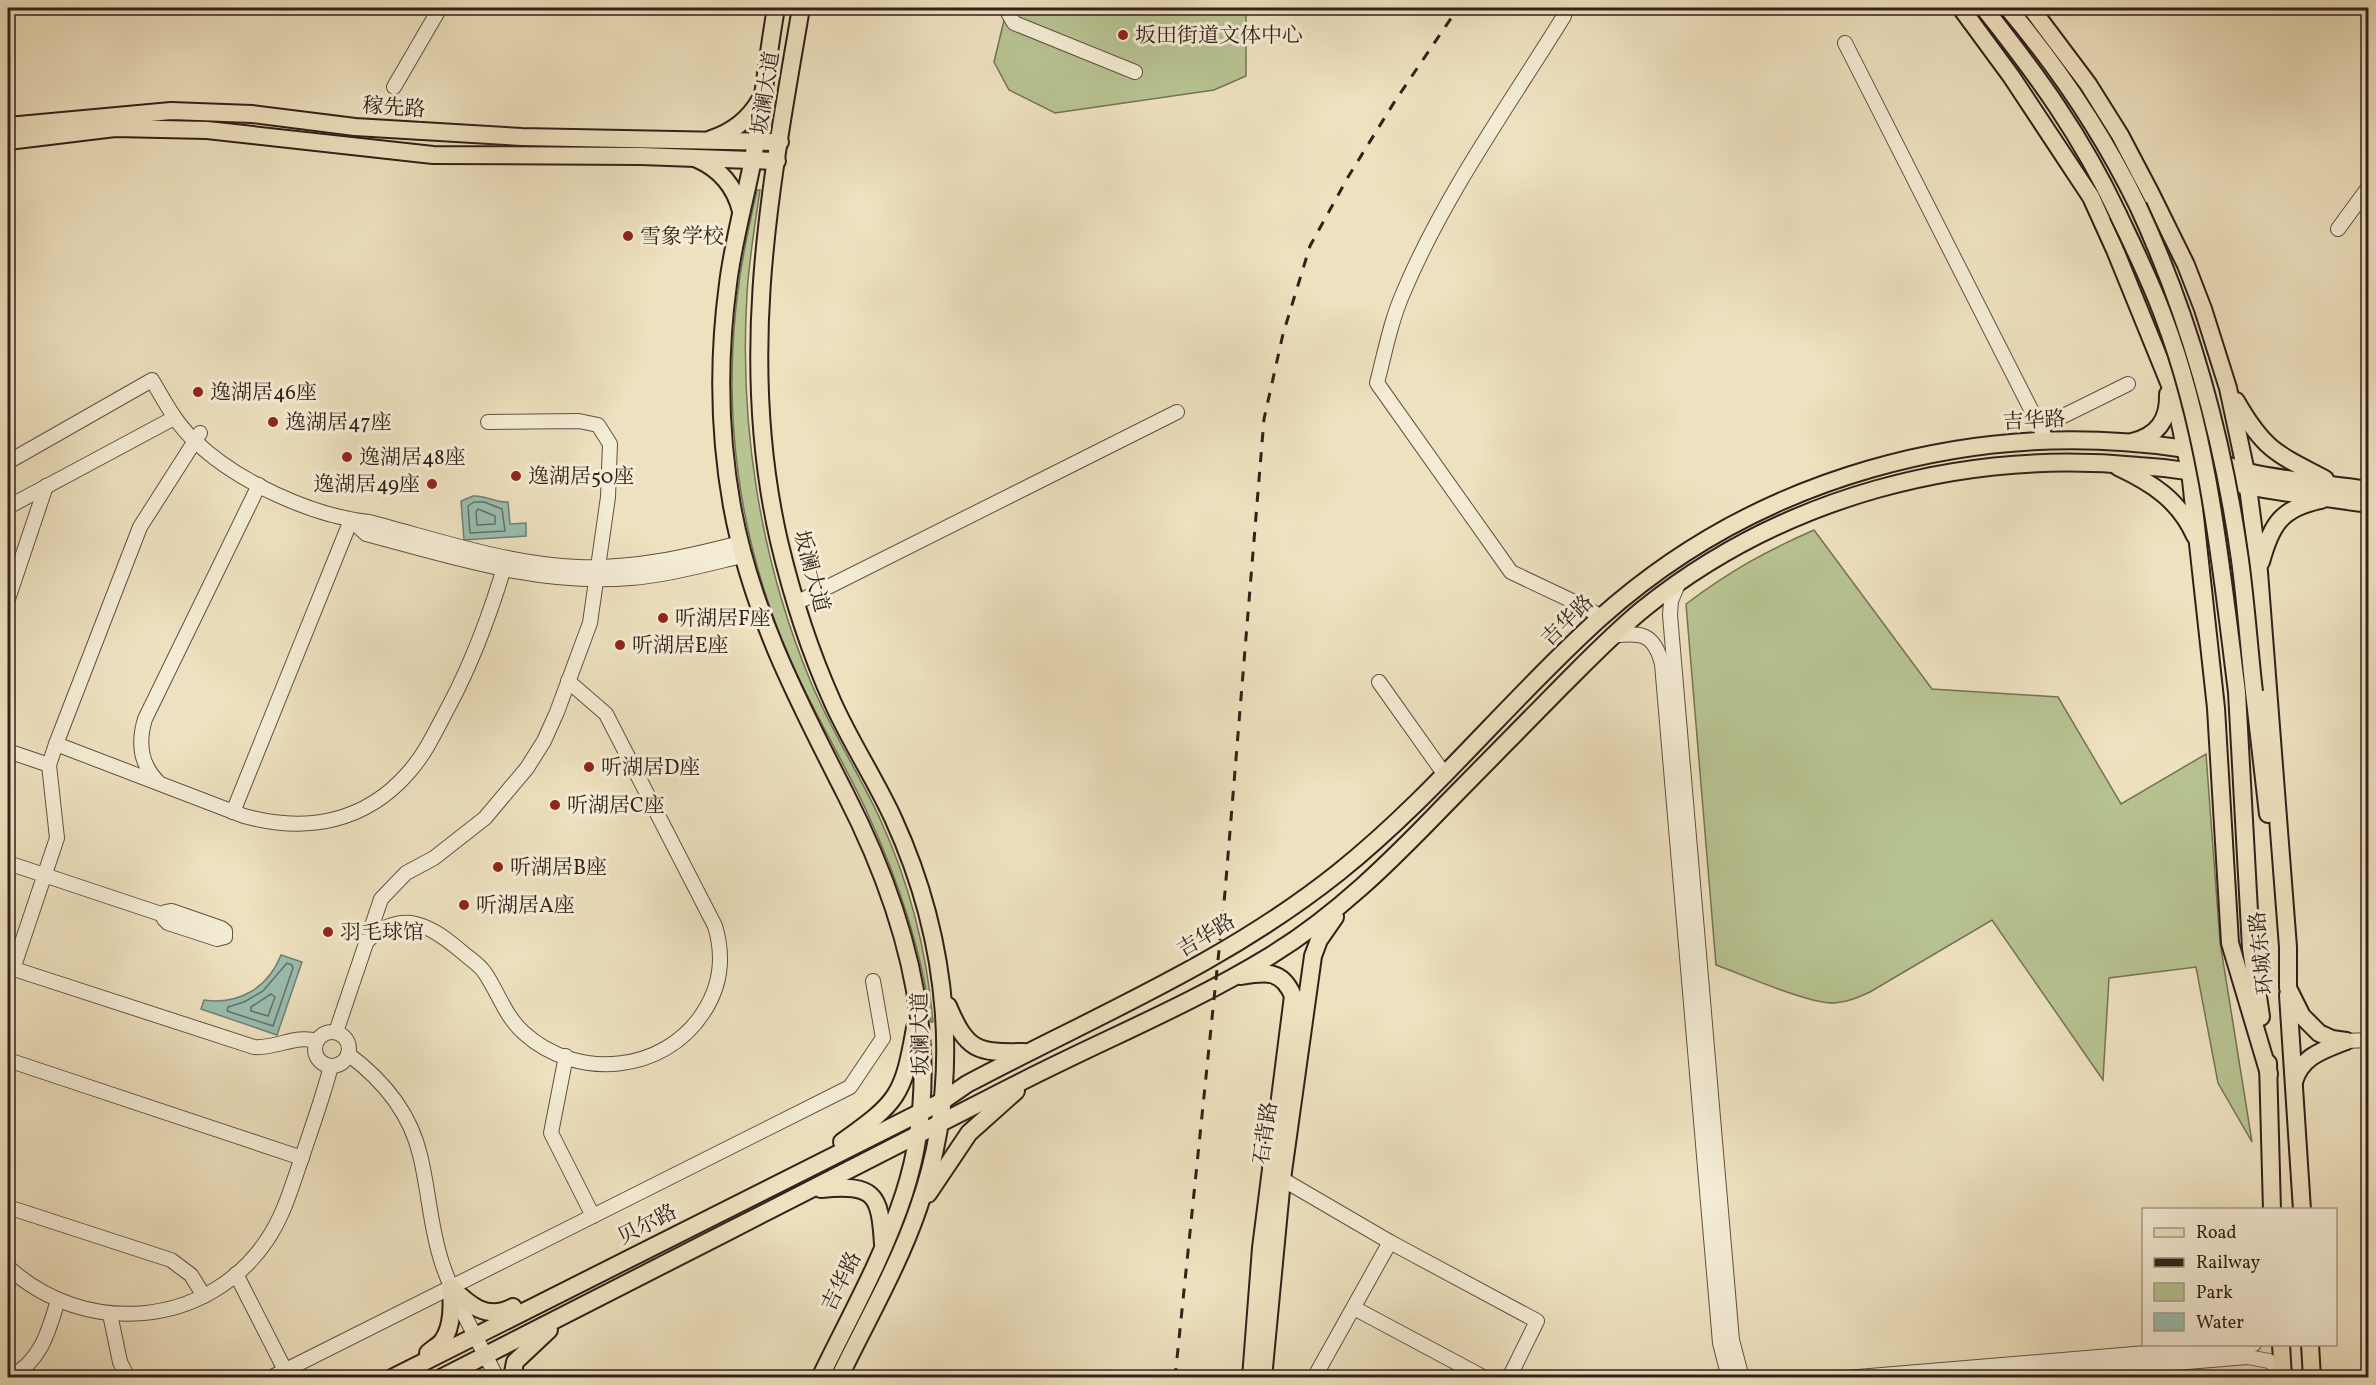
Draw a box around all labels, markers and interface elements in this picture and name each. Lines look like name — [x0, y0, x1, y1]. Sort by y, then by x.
place label: 坂田街道文体中心 — [1135, 22, 1303, 51]
marker: 坂田街道文体中心 — [1116, 28, 1130, 42]
street label: 坂澜大道 — [746, 49, 787, 137]
street label: 稼先路 — [361, 92, 426, 125]
place label: 雪象学校 — [640, 223, 724, 252]
marker: 雪象学校 — [621, 229, 635, 243]
place label: 逸湖居46座 — [210, 379, 317, 408]
marker: 逸湖居46座 — [191, 385, 205, 399]
street label: 吉华路 — [2002, 405, 2066, 438]
place label: 逸湖居47座 — [285, 409, 392, 438]
marker: 逸湖居47座 — [266, 415, 280, 429]
place label: 逸湖居48座 — [359, 444, 466, 473]
marker: 逸湖居48座 — [340, 450, 354, 464]
place label: 逸湖居50座 — [528, 463, 634, 492]
marker: 逸湖居50座 — [509, 469, 523, 483]
place label: 逸湖居49座 — [313, 471, 420, 500]
marker: 逸湖居49座 — [425, 477, 439, 491]
street label: 坂澜大道 — [786, 527, 835, 616]
street label: 吉华路 — [1535, 589, 1601, 653]
place label: 听湖居F座 — [675, 605, 771, 634]
marker: 听湖居F座 — [656, 611, 670, 625]
place label: 听湖居E座 — [632, 632, 729, 661]
marker: 听湖居E座 — [613, 638, 627, 652]
place label: 听湖居D座 — [601, 754, 700, 783]
marker: 听湖居D座 — [582, 760, 596, 774]
place label: 听湖居C座 — [567, 792, 665, 821]
marker: 听湖居C座 — [548, 798, 562, 812]
place label: 听湖居B座 — [510, 854, 607, 883]
marker: 听湖居B座 — [491, 860, 505, 874]
place label: 听湖居A座 — [476, 892, 575, 921]
marker: 听湖居A座 — [457, 898, 471, 912]
street label: 吉华路 — [1172, 908, 1241, 965]
street label: 环城东路 — [2244, 910, 2281, 996]
place label: 羽毛球馆 — [340, 919, 424, 948]
marker: 羽毛球馆 — [321, 925, 335, 939]
street label: 坂澜大道 — [906, 992, 937, 1076]
street label: 石背路 — [1248, 1100, 1285, 1166]
street label: 贝尔路 — [613, 1198, 682, 1253]
legend — [2142, 1208, 2337, 1346]
text: Road — [2196, 1221, 2237, 1246]
street label: 吉华路 — [816, 1247, 869, 1316]
text: Railway — [2196, 1251, 2260, 1276]
text: Park — [2196, 1281, 2233, 1306]
text: Water — [2196, 1311, 2244, 1336]

